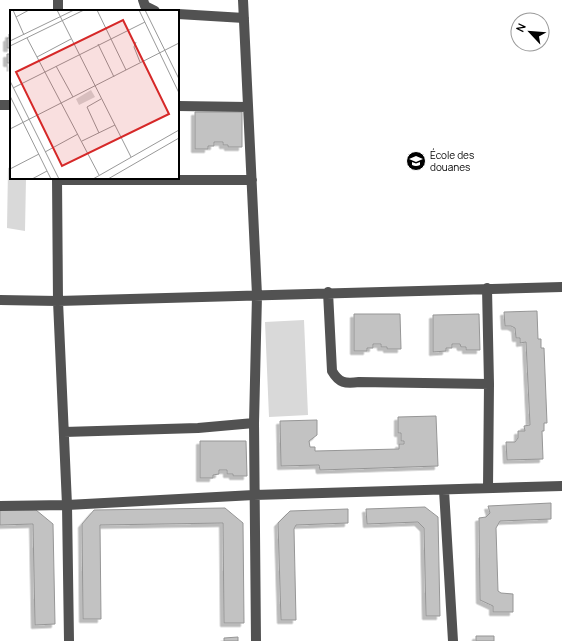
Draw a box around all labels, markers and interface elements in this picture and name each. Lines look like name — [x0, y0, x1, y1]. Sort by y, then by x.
inset map — [10, 10, 179, 179]
north arrow — [510, 12, 550, 52]
text: N — [512, 20, 529, 34]
place label: École des douanes — [430, 148, 474, 174]
school or university icon: École des douanes — [405, 150, 427, 172]

